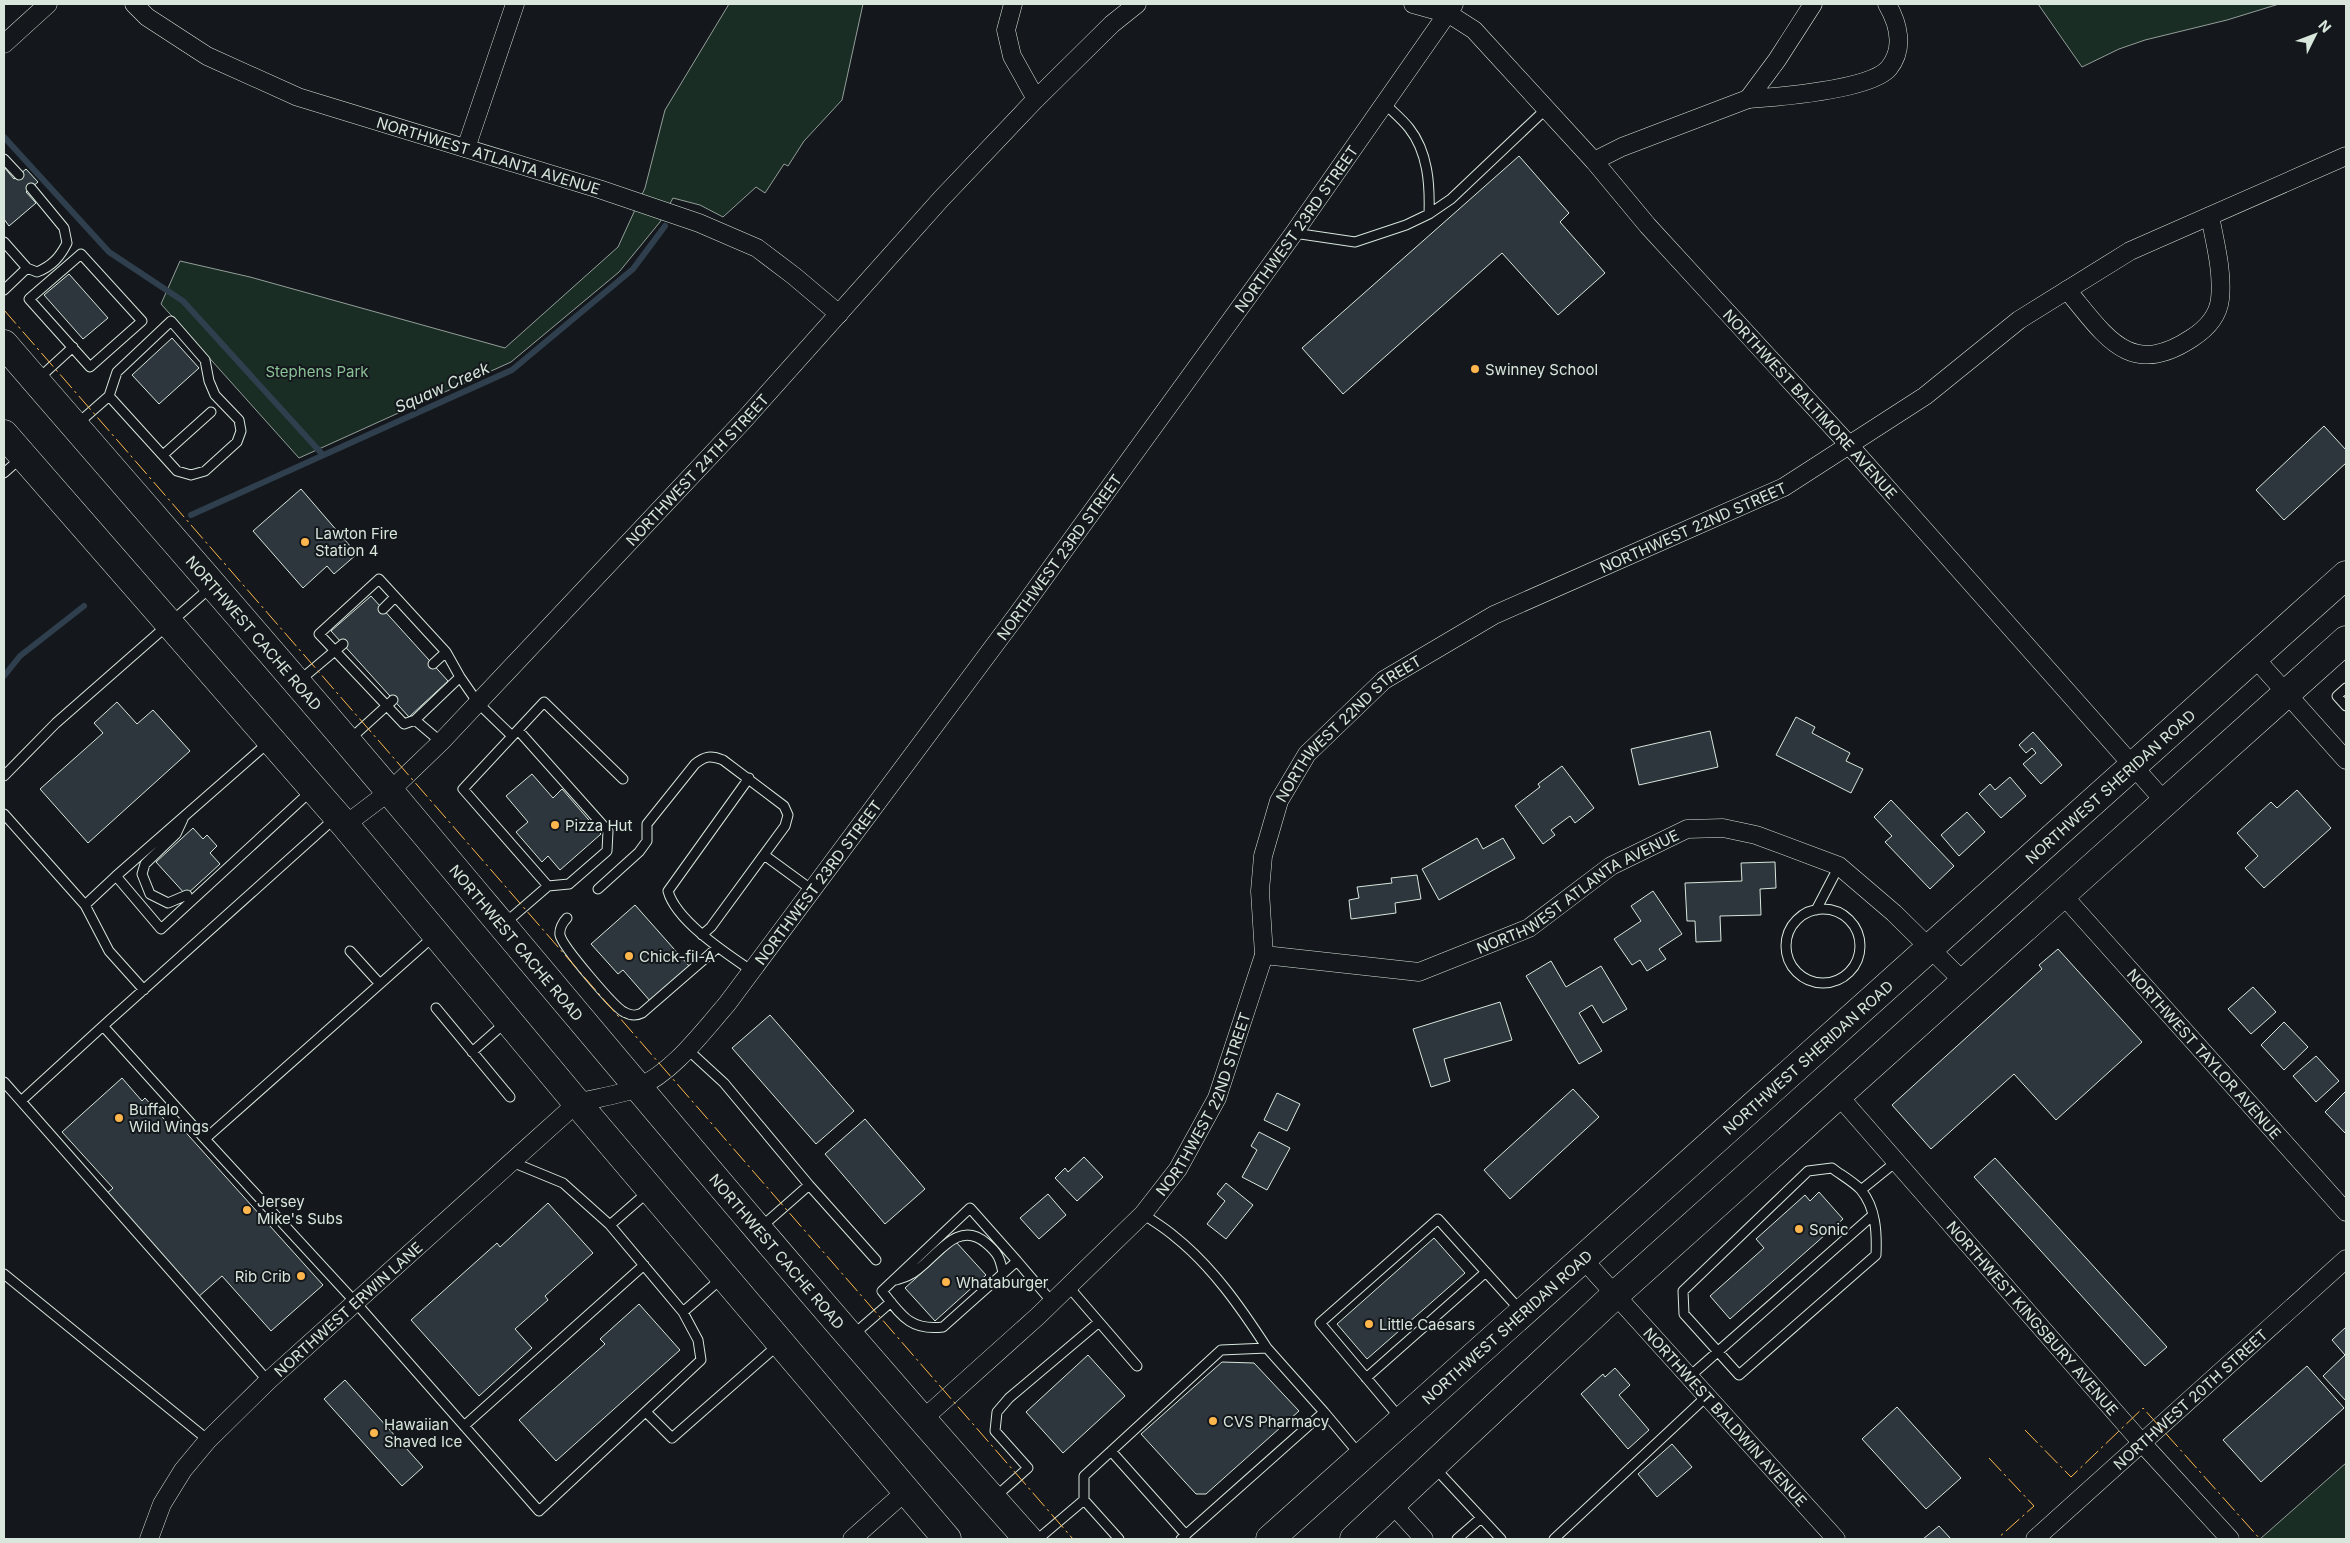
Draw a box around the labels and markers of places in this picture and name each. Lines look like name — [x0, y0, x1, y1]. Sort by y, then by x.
place label: Swinney School — [1485, 360, 1598, 379]
marker: Swinney School — [1469, 363, 1481, 375]
place label: Lawton Fire Station 4 — [315, 524, 398, 560]
marker: Lawton Fire Station 4 — [299, 536, 311, 548]
place label: Pizza Hut — [565, 816, 632, 835]
marker: Pizza Hut — [549, 819, 561, 831]
place label: Chick-fil-A — [639, 947, 715, 966]
marker: Chick-fil-A — [623, 950, 635, 962]
place label: Buffalo Wild Wings — [129, 1100, 209, 1136]
marker: Buffalo Wild Wings — [113, 1112, 125, 1124]
place label: Jersey Mike's Subs — [257, 1192, 343, 1228]
marker: Jersey Mike's Subs — [241, 1204, 253, 1216]
place label: Sonic — [1809, 1220, 1849, 1239]
marker: Sonic — [1793, 1223, 1805, 1235]
place label: Rib Crib — [235, 1267, 291, 1286]
marker: Rib Crib — [295, 1270, 307, 1282]
place label: Whataburger — [956, 1273, 1049, 1292]
marker: Whataburger — [940, 1276, 952, 1288]
place label: Little Caesars — [1379, 1315, 1475, 1334]
marker: Little Caesars — [1363, 1318, 1375, 1330]
place label: CVS Pharmacy — [1223, 1412, 1330, 1431]
place label: Hawaiian Shaved Ice — [384, 1415, 462, 1451]
marker: CVS Pharmacy — [1207, 1415, 1219, 1427]
marker: Hawaiian Shaved Ice — [368, 1427, 380, 1439]

